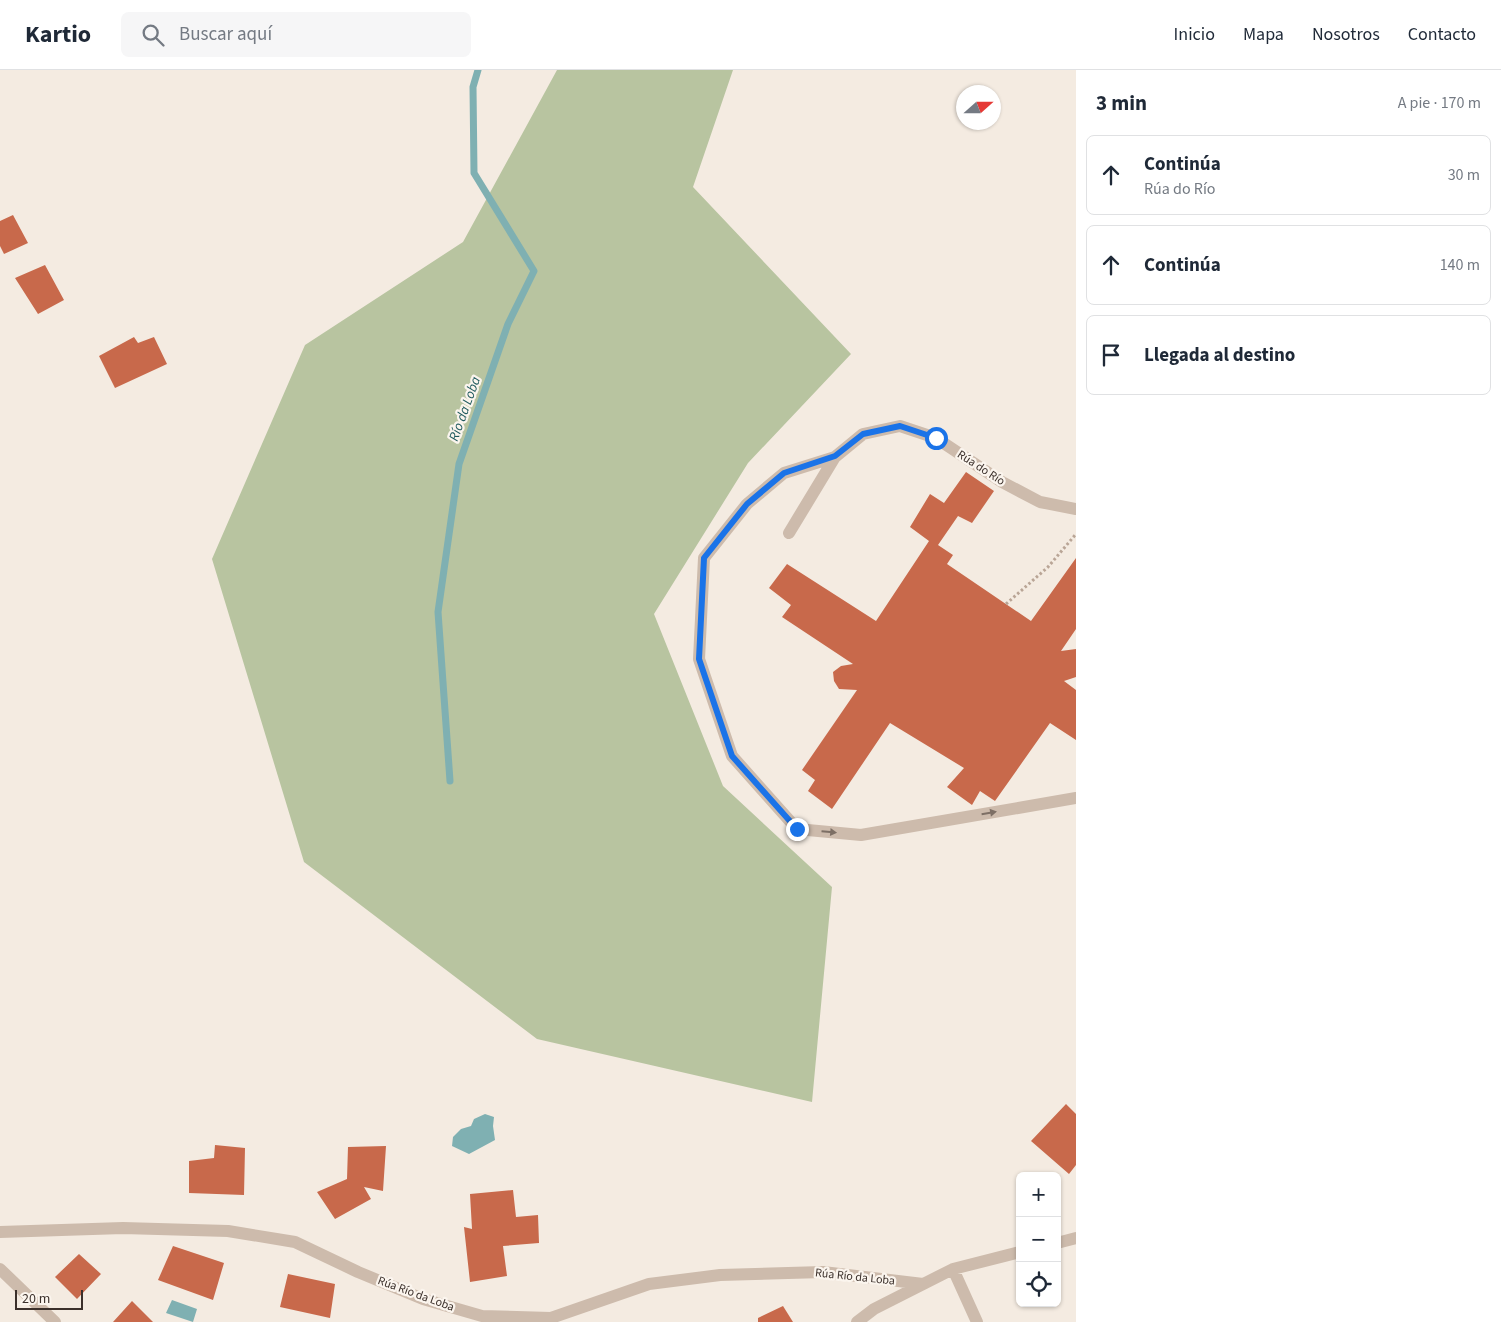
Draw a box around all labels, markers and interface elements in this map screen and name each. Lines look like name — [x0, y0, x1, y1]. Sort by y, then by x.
search box — [121, 12, 471, 57]
text: Kartio — [25, 17, 91, 52]
icon: search — [139, 21, 167, 49]
text: Buscar aquí — [179, 21, 272, 48]
text: Inicio — [1174, 22, 1215, 47]
text: Mapa — [1243, 22, 1284, 47]
text: Nosotros — [1312, 22, 1380, 47]
text: Contacto — [1408, 22, 1476, 47]
north arrow — [956, 85, 1001, 130]
text: 3 min — [1096, 88, 1147, 118]
text: A pie · 170 m — [1398, 92, 1481, 114]
text: Continúa — [1144, 151, 1221, 178]
icon: ahead — [1097, 161, 1125, 189]
text: 30 m — [1448, 164, 1480, 186]
text: Rúa do Río — [1144, 178, 1216, 200]
icon: ahead — [1097, 251, 1125, 279]
text: Continúa — [1144, 252, 1221, 279]
text: 140 m — [1440, 254, 1480, 276]
icon: arrive — [1097, 341, 1125, 369]
text: Llegada al destino — [1144, 342, 1295, 369]
water label: Río da Loba — [444, 373, 486, 444]
route start — [925, 427, 948, 450]
street label: Rúa do Río — [954, 446, 1008, 490]
one-way arrow — [982, 808, 998, 816]
route end — [786, 818, 809, 841]
one-way arrow — [821, 828, 837, 836]
map controls — [1016, 1172, 1061, 1307]
button: + — [1016, 1172, 1061, 1217]
button: − — [1016, 1217, 1061, 1262]
button: locate — [1016, 1262, 1061, 1307]
street label: Rúa Río da Loba — [814, 1264, 896, 1290]
street label: Rúa Río da Loba — [375, 1272, 457, 1316]
scale bar — [15, 1287, 82, 1310]
text: 20 m — [22, 1289, 50, 1309]

